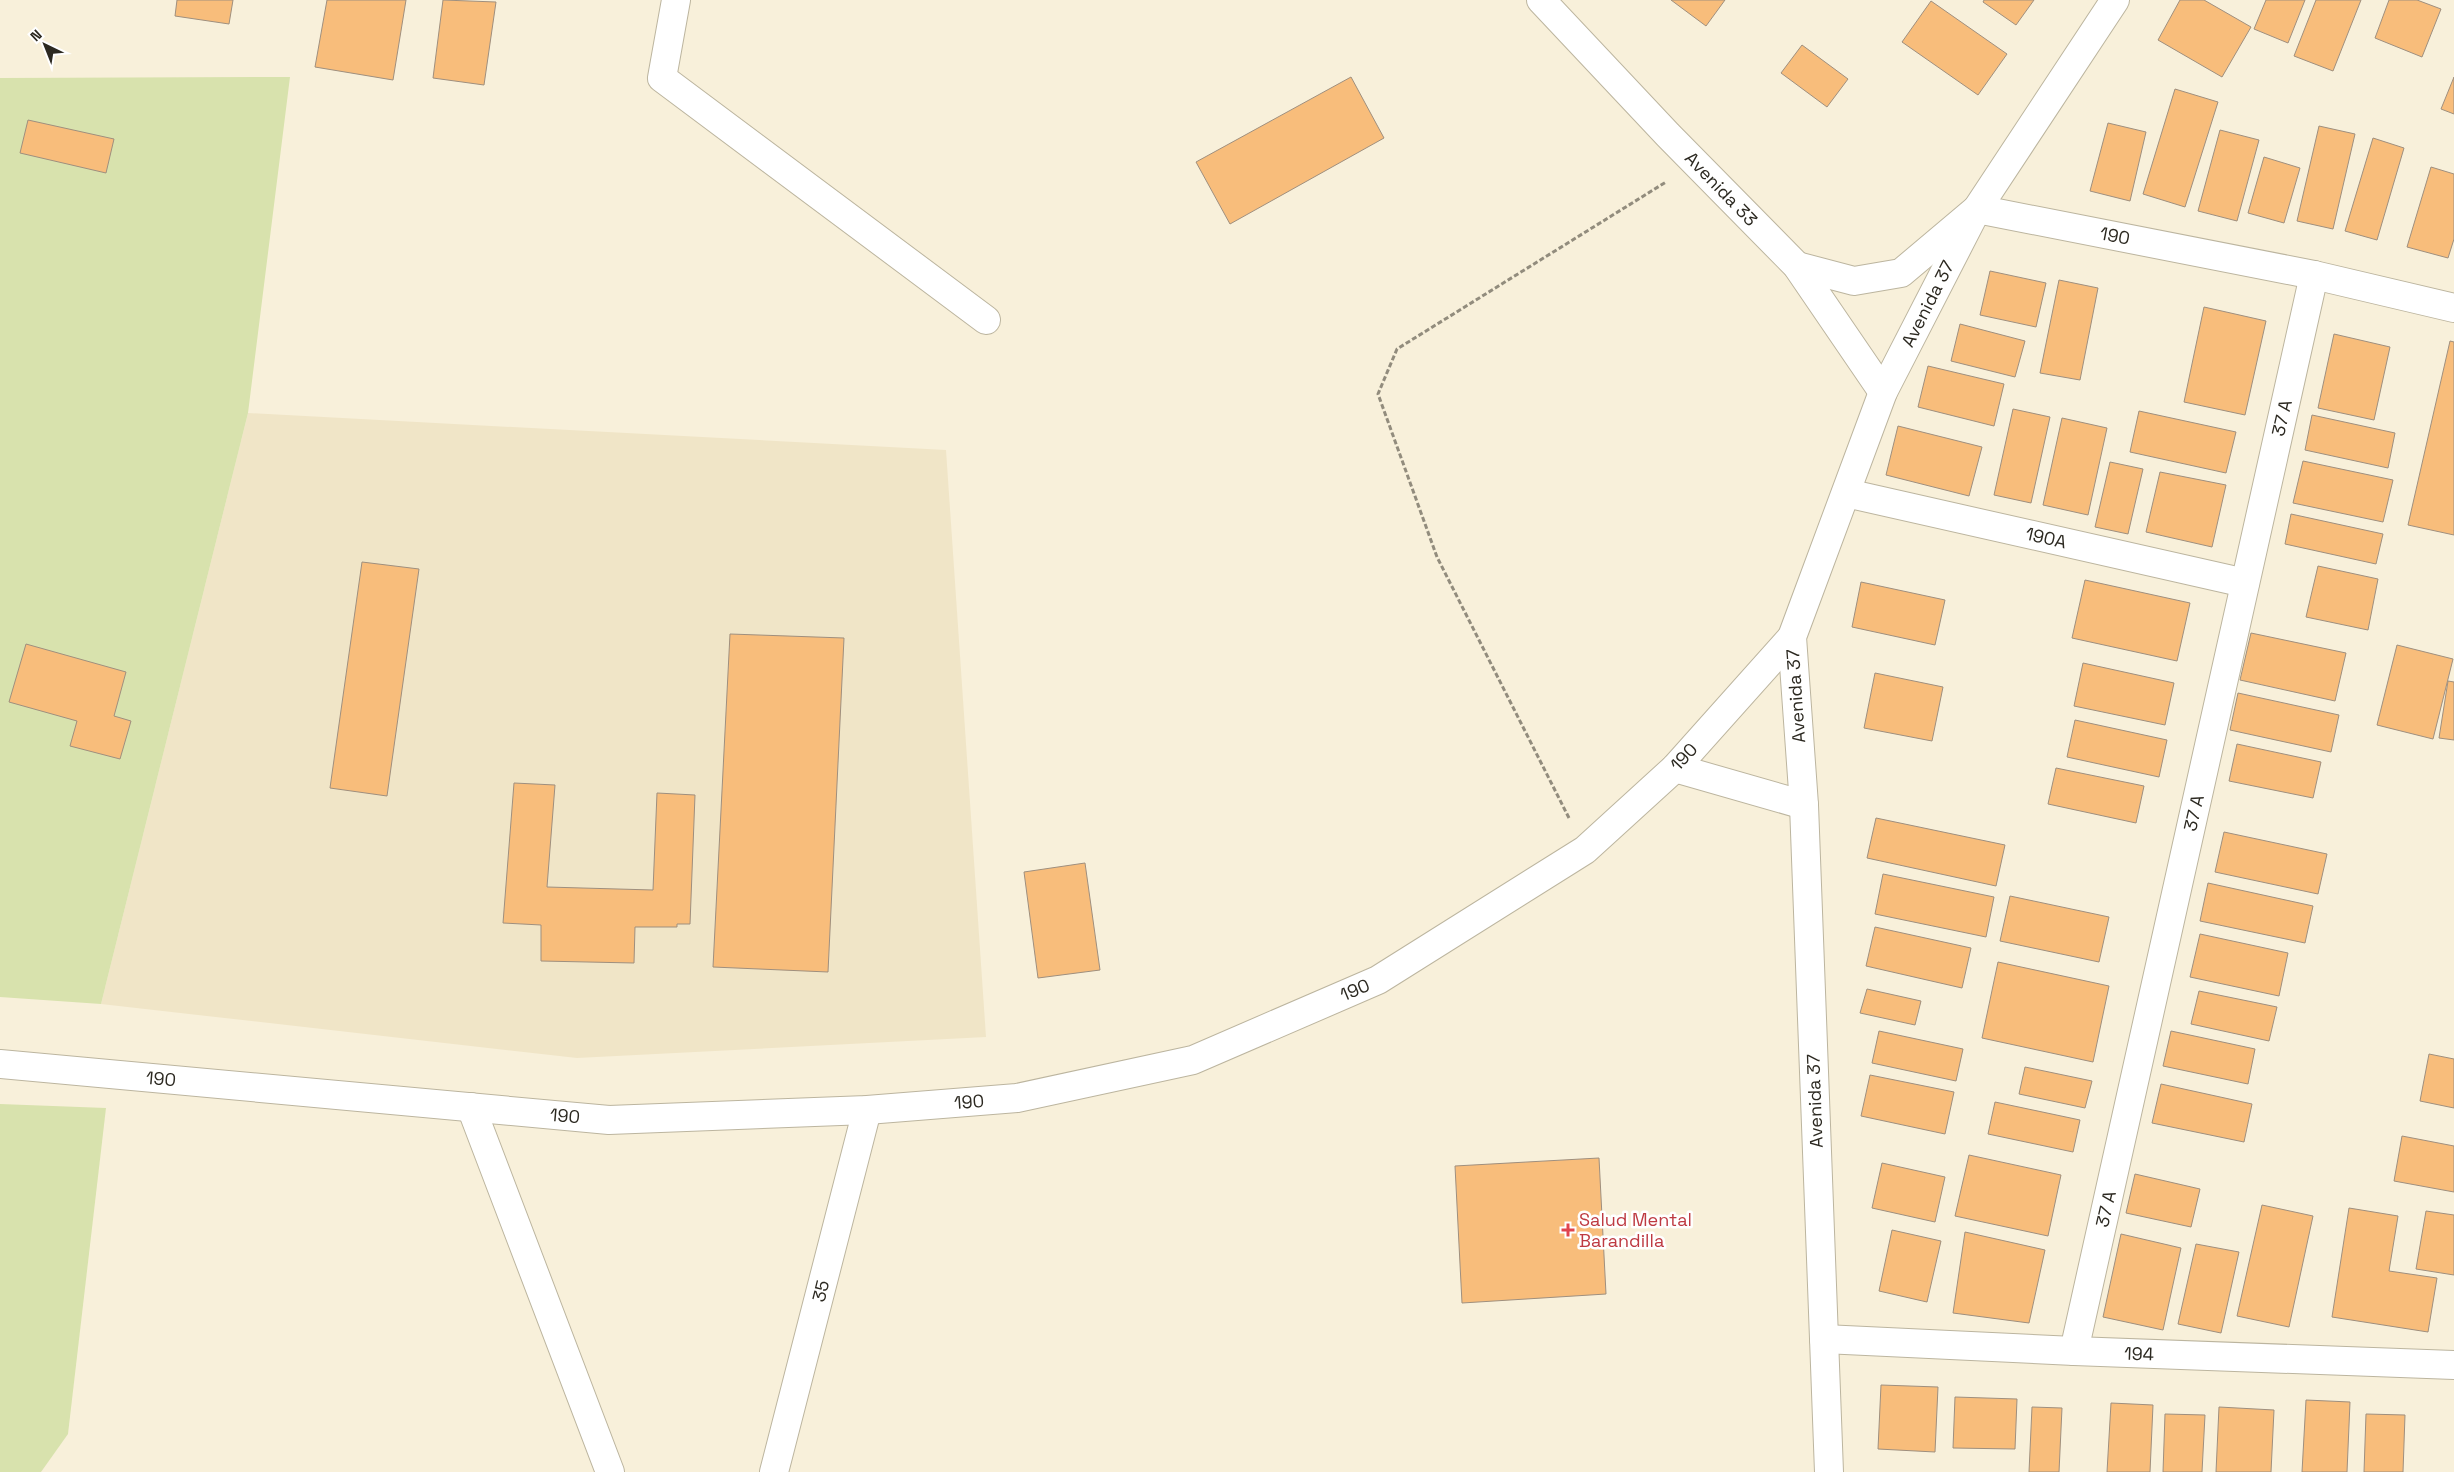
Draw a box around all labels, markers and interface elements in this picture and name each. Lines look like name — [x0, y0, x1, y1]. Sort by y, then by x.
north arrow — [20, 20, 70, 70]
text: N — [27, 26, 46, 45]
street label: Avenida 33 — [1680, 147, 1763, 231]
street label: 190 — [2098, 221, 2132, 250]
street label: Avenida 37 — [1896, 257, 1959, 351]
street label: 37 A — [2266, 397, 2297, 438]
street label: 190A — [2023, 522, 2069, 553]
street label: Avenida 37 — [1781, 648, 1810, 744]
street label: 190 — [1665, 738, 1702, 776]
street label: 37 A — [2178, 792, 2209, 833]
street label: 190 — [1336, 973, 1373, 1006]
street label: Avenida 37 — [1801, 1054, 1828, 1148]
street label: 190 — [145, 1066, 177, 1091]
street label: 190 — [953, 1089, 985, 1114]
street label: 190 — [549, 1103, 581, 1128]
street label: 37 A — [2090, 1188, 2121, 1229]
place label: Salud Mental Barandilla — [1579, 1208, 1692, 1252]
marker: Salud Mental Barandilla — [1561, 1223, 1575, 1237]
street label: 35 — [807, 1278, 834, 1304]
street label: 194 — [2124, 1341, 2154, 1366]

